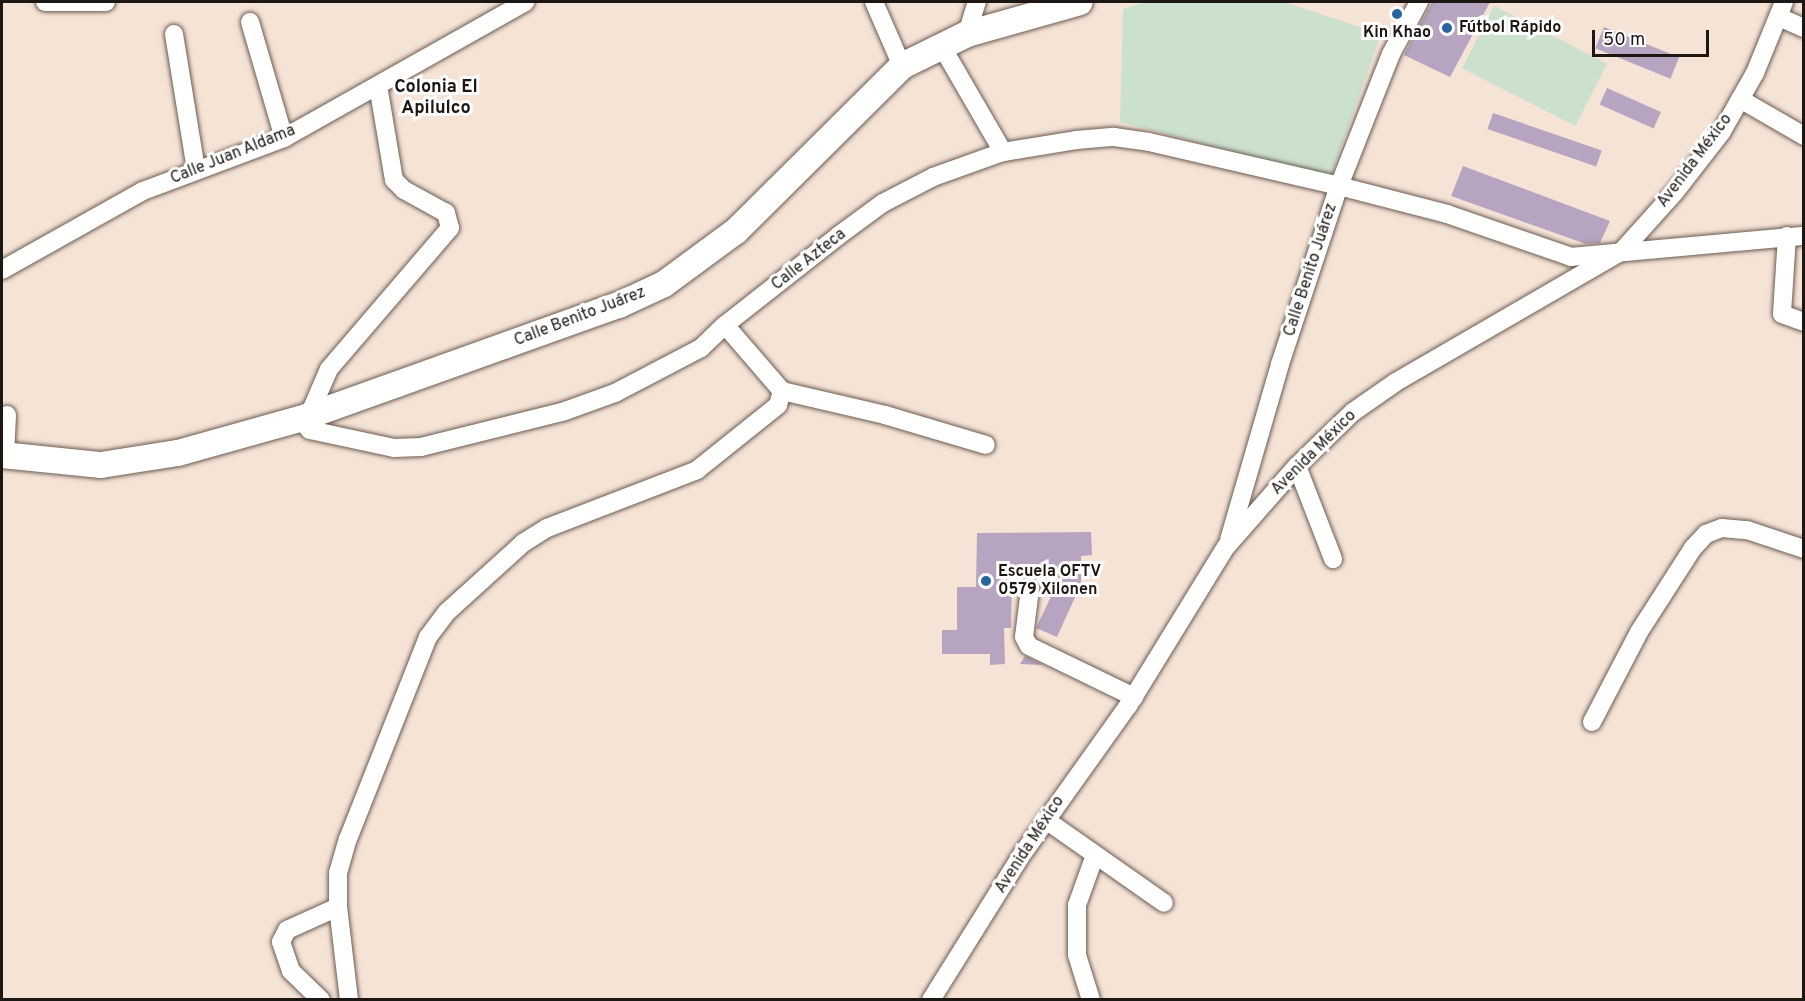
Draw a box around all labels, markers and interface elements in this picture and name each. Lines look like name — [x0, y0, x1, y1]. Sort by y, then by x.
marker: Kin Khao — [1390, 7, 1404, 21]
place label: Fútbol Rápido — [1459, 18, 1561, 38]
scale bar — [1595, 18, 1712, 56]
marker: Fútbol Rápido — [1440, 21, 1454, 35]
place label: Kin Khao — [1363, 23, 1431, 43]
text: 50 m — [1603, 29, 1645, 52]
district label: Colonia El Apilulco — [394, 78, 478, 121]
street label: Avenida México — [1654, 110, 1736, 212]
street label: Calle Juan Aldama — [168, 121, 298, 189]
street label: Calle Benito Juárez — [1280, 201, 1342, 339]
street label: Calle Azteca — [768, 225, 850, 295]
street label: Calle Benito Juárez — [512, 283, 648, 351]
street label: Avenida México — [1268, 407, 1360, 499]
place label: Escuela OFTV 0579 Xilonen — [998, 562, 1101, 600]
marker: Escuela OFTV 0579 Xilonen — [979, 574, 993, 588]
street label: Avenida México — [991, 793, 1069, 897]

